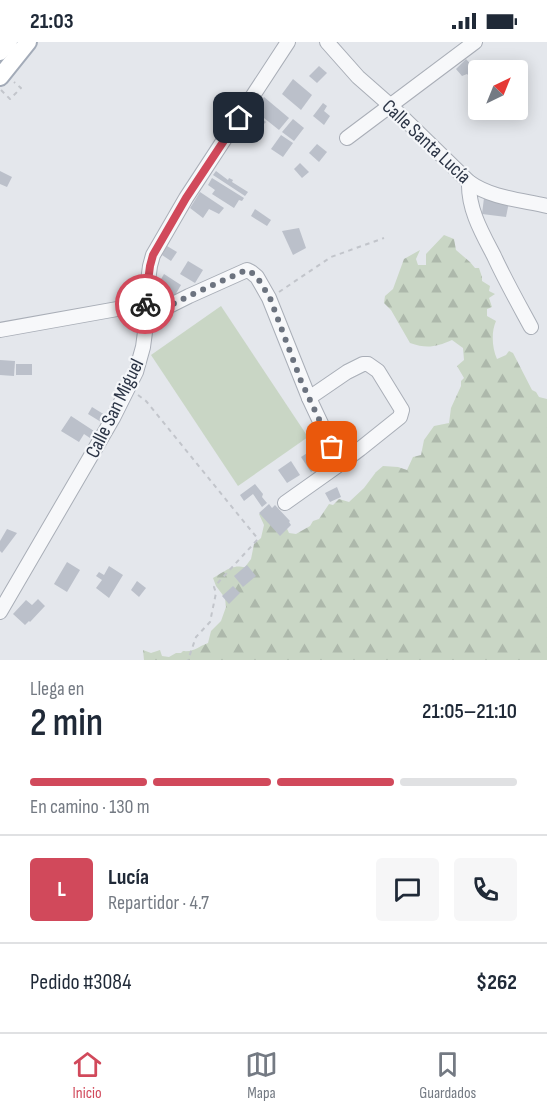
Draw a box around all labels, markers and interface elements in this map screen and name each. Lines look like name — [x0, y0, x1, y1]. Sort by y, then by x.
text: 21:03 — [30, 8, 74, 35]
north arrow — [468, 60, 528, 120]
map controls — [468, 60, 528, 120]
pin — [213, 92, 264, 143]
street label: Calle Santa Lucía — [377, 95, 476, 189]
icon: home — [222, 101, 255, 134]
courier — [115, 274, 175, 334]
icon: bike — [129, 288, 162, 321]
street label: Calle San Miguel — [81, 355, 149, 462]
pin — [306, 421, 357, 472]
icon: bag — [315, 430, 348, 463]
text: Llega en — [30, 677, 84, 701]
text: 21:05–21:10 — [422, 698, 517, 725]
text: 2 min — [30, 700, 103, 747]
text: En camino · 130 m — [30, 795, 150, 819]
button: chat — [376, 858, 439, 921]
button: phone — [454, 858, 517, 921]
text: Lucía — [108, 864, 149, 891]
text: L — [57, 876, 66, 903]
text: Repartidor · 4.7 — [108, 891, 209, 915]
text: Pedido #3084 — [30, 969, 132, 996]
text: $262 — [476, 969, 517, 996]
tab: Inicio — [71, 1048, 104, 1103]
tab: Mapa — [245, 1048, 278, 1103]
tab: Guardados — [419, 1048, 476, 1103]

